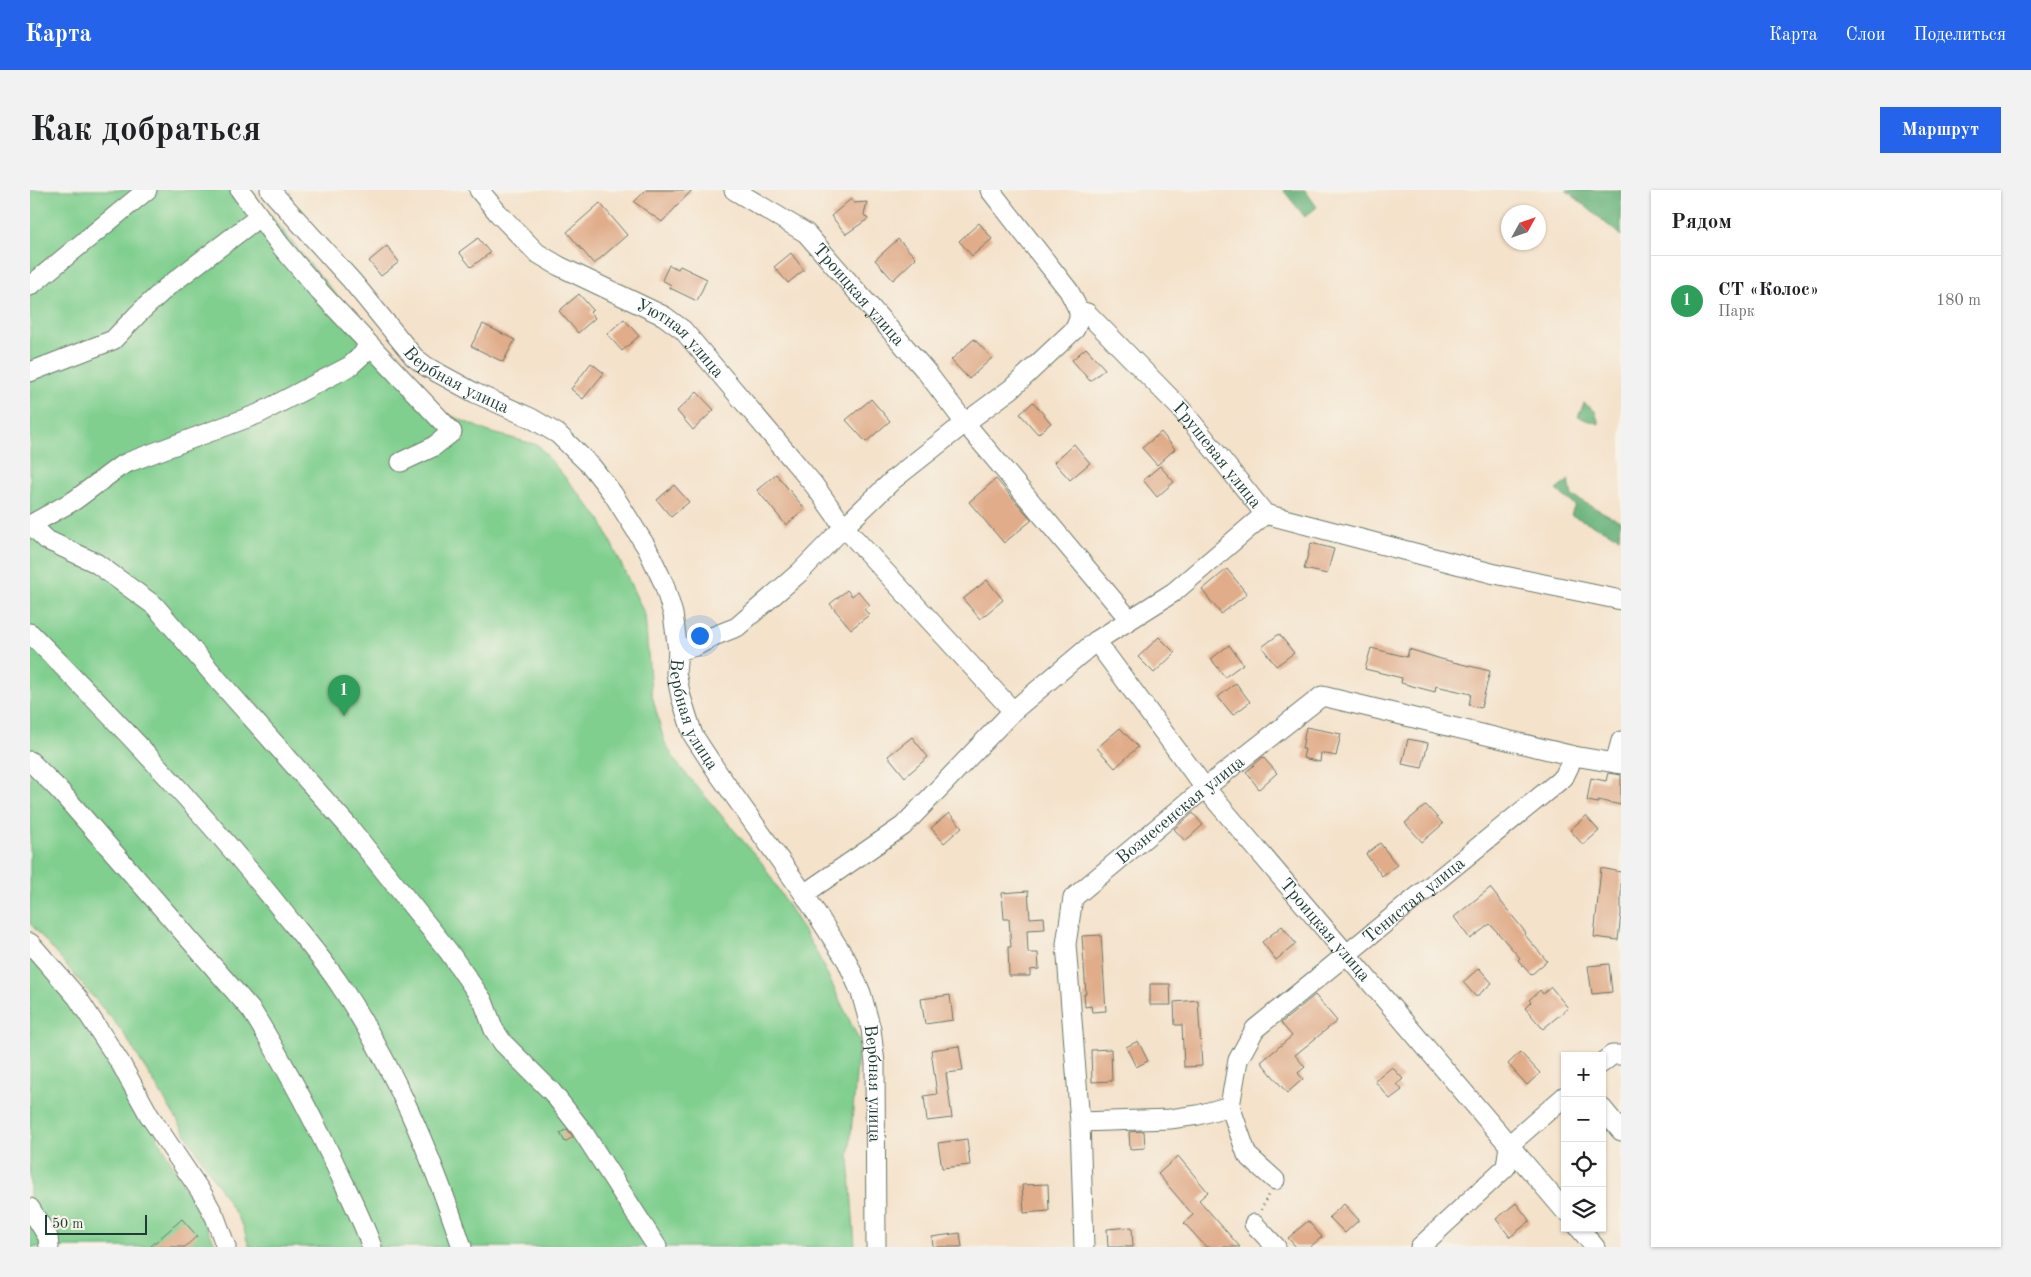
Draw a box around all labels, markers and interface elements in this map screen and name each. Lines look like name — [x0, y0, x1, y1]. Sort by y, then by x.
text: Карта — [25, 23, 92, 47]
text: Карта — [1769, 26, 1818, 44]
text: Слои — [1846, 26, 1885, 44]
text: Поделиться — [1913, 26, 2006, 44]
button: Маршрут — [1880, 107, 2001, 153]
text: Как добраться — [30, 113, 261, 148]
north arrow — [1501, 205, 1546, 250]
text: Рядом — [1671, 212, 1732, 233]
street label: Троицкая улица — [809, 240, 908, 350]
text: СТ «Колос» — [1718, 281, 1819, 300]
text: 1 — [1682, 293, 1692, 309]
text: 180 m — [1936, 293, 1981, 309]
street label: Уютная улица — [633, 296, 727, 381]
text: Парк — [1718, 304, 1755, 320]
street label: Вербная улица — [399, 344, 512, 417]
street label: Грушевая улица — [1169, 399, 1265, 512]
your location — [687, 623, 713, 649]
street label: Вербная улица — [666, 658, 721, 774]
pin: 1 — [328, 675, 360, 716]
street label: Вознесенская улица — [1113, 753, 1248, 868]
street label: Тенистая улица — [1360, 854, 1468, 947]
street label: Троицкая улица — [1276, 875, 1374, 985]
street label: Вербная улица — [861, 1024, 883, 1143]
map controls — [1561, 1052, 1606, 1232]
button: + — [1561, 1052, 1606, 1097]
button: − — [1561, 1097, 1606, 1142]
button: locate — [1561, 1142, 1606, 1187]
button: layers — [1561, 1187, 1606, 1232]
scale bar — [45, 1212, 148, 1235]
text: 50 m — [52, 1217, 83, 1231]

